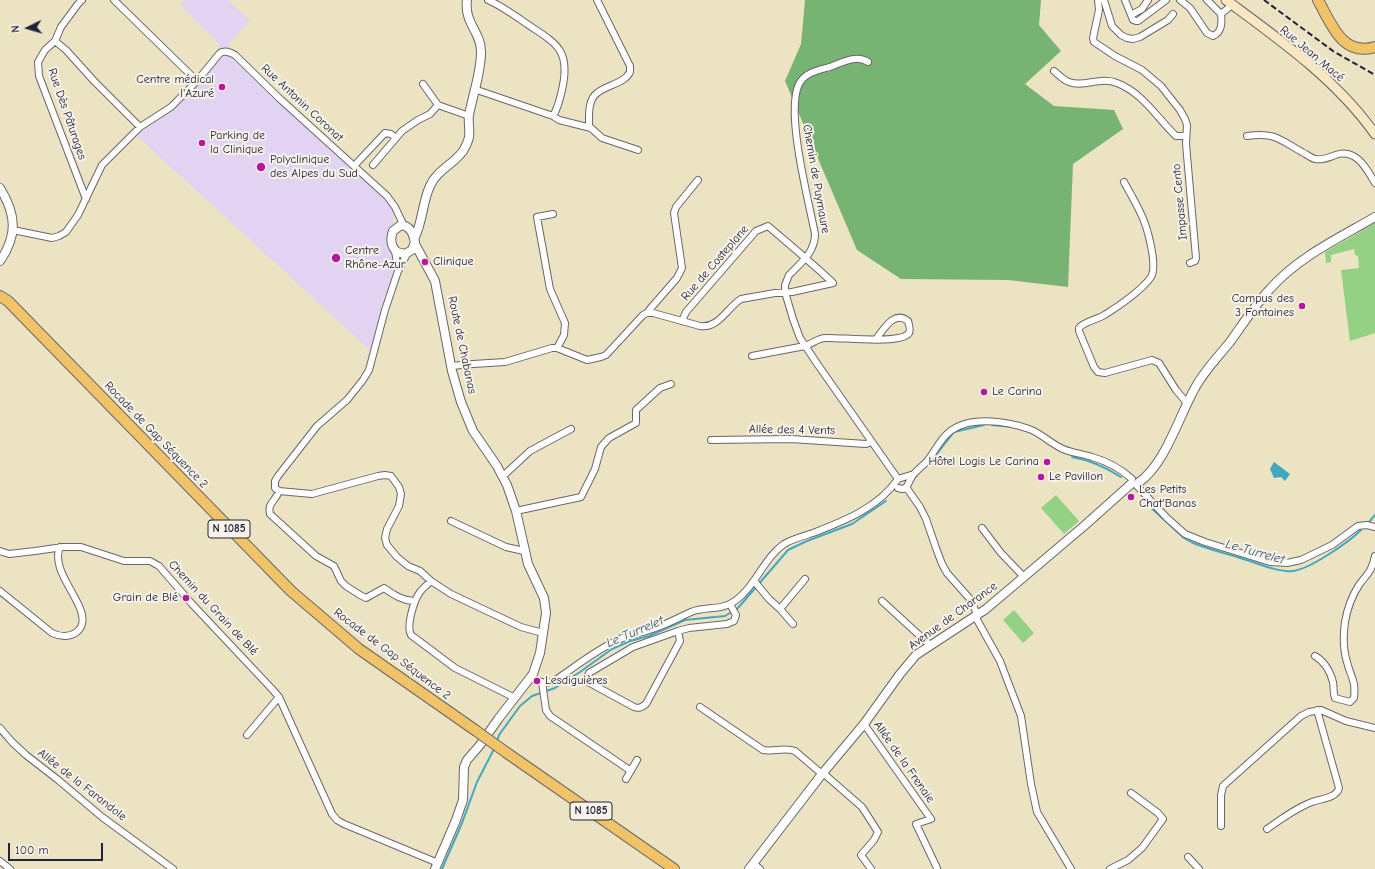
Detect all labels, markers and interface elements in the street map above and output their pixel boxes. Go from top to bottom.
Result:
north arrow [8,8,48,48]
street label: Rue Jean Macé [1277,23,1347,85]
text: N [9,25,22,33]
street label: Rue Antonin Coronat [258,61,346,145]
street label: Rue Dès Pâturages [45,66,89,162]
place label: Centre médical l'Azuré [136,73,214,101]
marker: Centre médical l'Azuré [217,82,227,92]
street label: Chemin de Puymaure [799,123,833,235]
place label: Parking de la Clinique [210,129,265,157]
marker: Parking de la Clinique [197,138,207,148]
place label: Polyclinique des Alpes du Sud [270,153,358,181]
marker: Polyclinique des Alpes du Sud [255,161,267,173]
street label: Impasse Cento [1169,163,1191,241]
street label: Rue de Costeplane [678,222,752,304]
place label: Centre Rhône-Azur [345,244,406,272]
marker: Centre Rhône-Azur [330,252,342,264]
place label: Clinique [433,255,473,269]
marker: Clinique [420,257,430,267]
place label: Campus des 3 Fontaines [1232,292,1294,320]
street label: Route de Chabanas [445,295,479,395]
marker: Campus des 3 Fontaines [1297,301,1307,311]
street label: Rocade de Gap Séquence 2 [101,379,211,491]
place label: Le Carina [992,385,1042,399]
marker: Le Carina [979,387,989,397]
street label: Allée des 4 Vents [749,422,835,438]
place label: Hôtel Logis Le Carina [928,455,1039,469]
marker: Hôtel Logis Le Carina [1042,457,1052,467]
place label: Le Pavillon [1049,470,1103,484]
marker: Le Pavillon [1036,472,1046,482]
place label: Les Petits Chat'Banas [1139,483,1196,511]
marker: Les Petits Chat'Banas [1126,492,1136,502]
road number: N 1085 [208,520,250,538]
water label: Le Turrelet [1224,536,1286,568]
street label: Chemin du Grain de Blé [165,557,261,659]
street label: Avenue de Charance [906,579,1000,653]
place label: Grain de Blé [113,591,178,605]
marker: Grain de Blé [181,593,191,603]
street label: Rocade de Gap Séquence 2 [331,605,453,703]
water label: Le Turrelet [604,613,666,651]
place label: Lesdiguières [545,674,608,688]
marker: Lesdiguières [532,676,542,686]
street label: Allée de la Frenaie [870,718,938,806]
street label: Allée de la Farandole [35,746,129,824]
road number: N 1085 [570,802,612,820]
scale bar [10,835,105,861]
text: 100 m [15,843,48,857]

